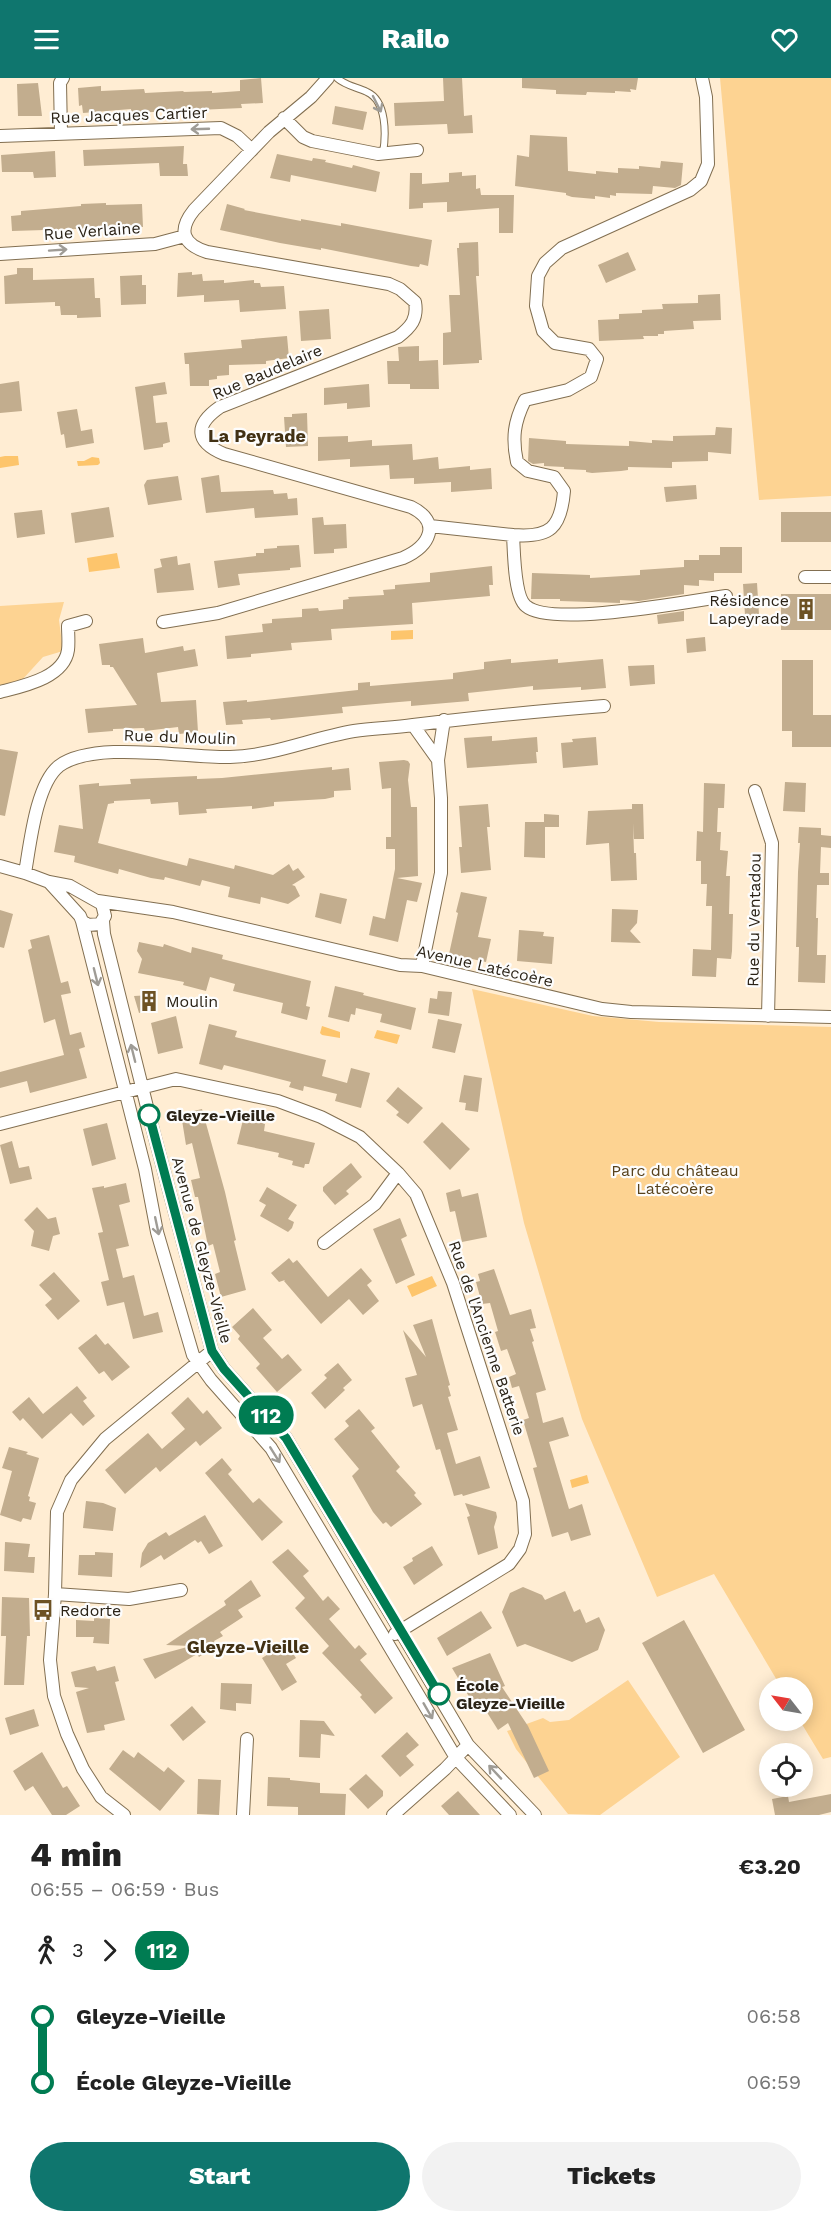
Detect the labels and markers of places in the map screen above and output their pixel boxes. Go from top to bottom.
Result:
place label: Résidence Lapeyrade [709,591,789,628]
building icon: Résidence Lapeyrade [794,597,818,621]
building icon: Moulin [137,989,161,1013]
place label: Moulin [166,992,218,1011]
marker: Gleyze-Vieille [138,1104,160,1126]
place label: Gleyze-Vieille [166,1106,275,1125]
bus stop icon: Redorte [31,1598,55,1622]
place label: Redorte [60,1601,121,1620]
place label: École Gleyze-Vieille [456,1676,565,1713]
marker: École Gleyze-Vieille [428,1683,450,1705]

